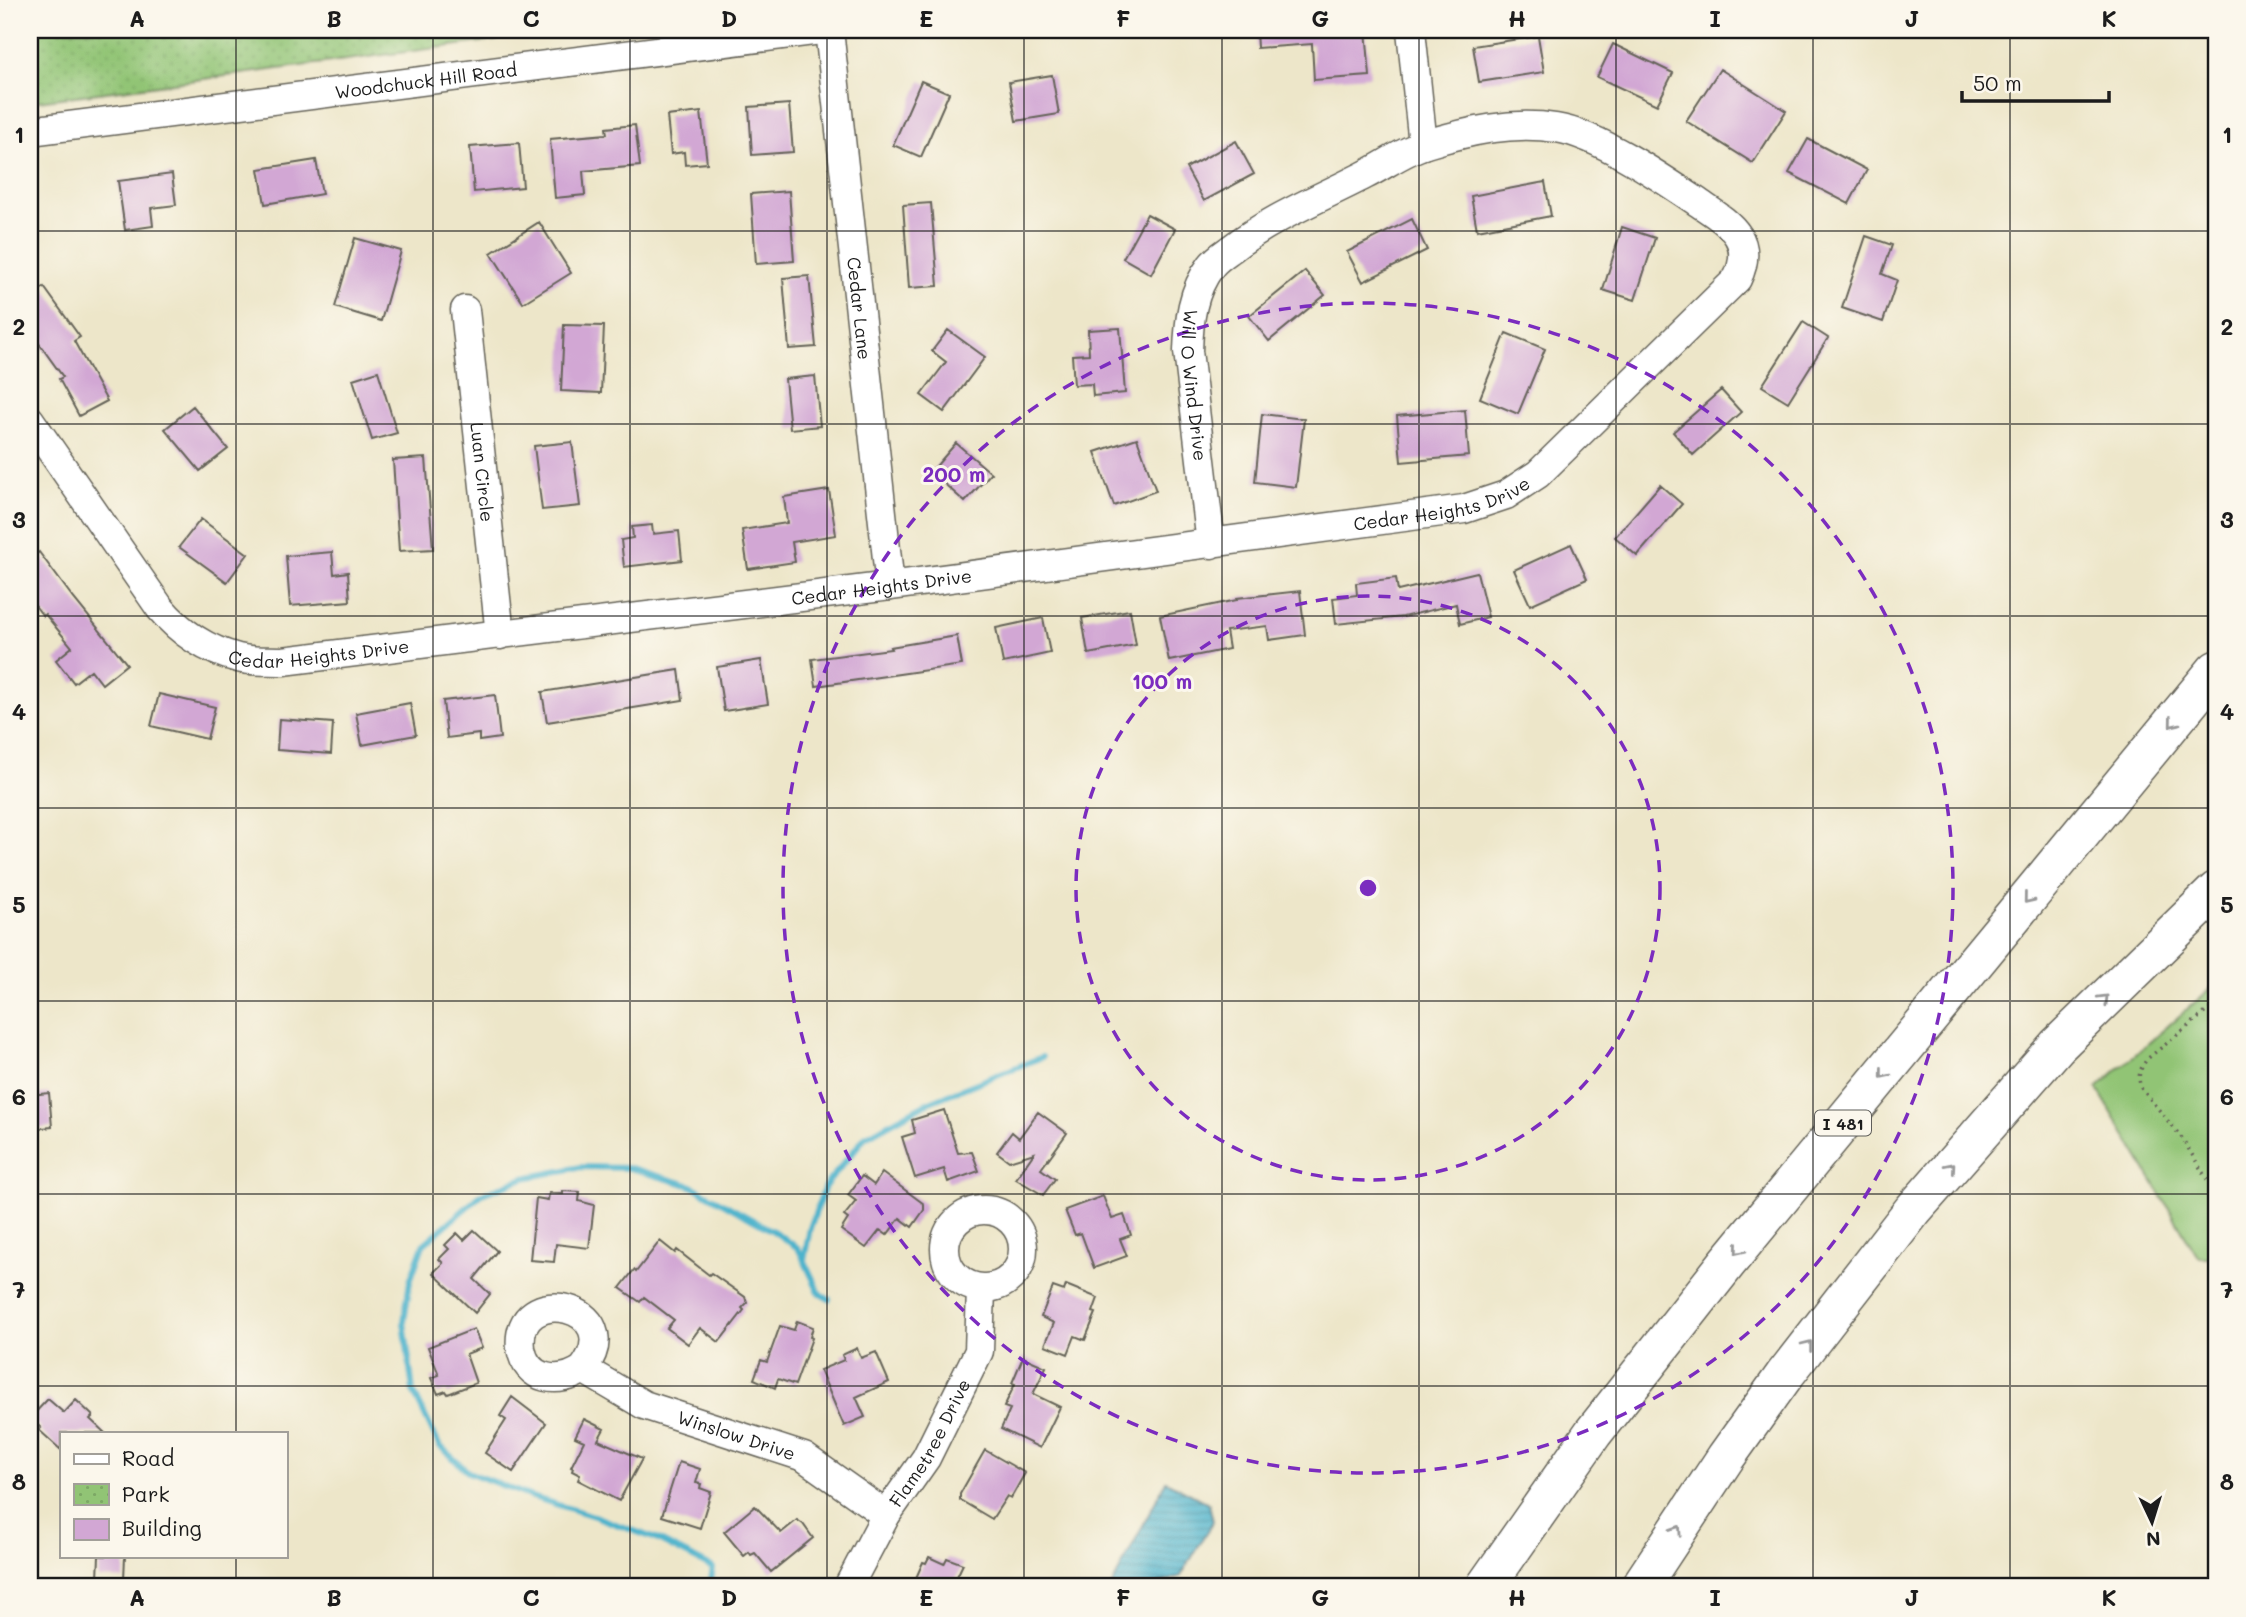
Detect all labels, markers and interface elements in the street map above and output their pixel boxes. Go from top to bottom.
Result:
text: A [129,3,145,33]
text: B [326,3,342,33]
text: C [522,3,540,33]
text: D [721,3,737,33]
text: E [919,3,933,33]
text: F [1116,3,1130,33]
text: G [1311,3,1329,33]
text: H [1508,3,1526,33]
text: I [1709,3,1721,33]
text: J [1904,3,1920,33]
text: K [2101,3,2117,33]
street label: Woodchuck Hill Road [333,57,518,104]
scale bar [1962,60,2110,104]
text: 50 m [1973,69,2022,96]
text: 1 [14,119,24,149]
text: 1 [2222,119,2232,149]
street label: Cedar Lane [842,256,877,361]
street label: Will O Wind Drive [1175,308,1213,462]
text: 2 [13,311,25,341]
text: 2 [2221,311,2233,341]
street label: Luan Circle [465,421,500,523]
text: 200 m [923,460,985,487]
street label: Cedar Heights Drive [1352,471,1534,536]
text: 3 [12,504,26,534]
text: 3 [2220,504,2234,534]
street label: Cedar Heights Drive [790,563,973,610]
street label: Cedar Heights Drive [226,634,410,673]
text: 100 m [1132,667,1192,694]
text: 4 [12,696,26,726]
text: 4 [2220,696,2234,726]
one-way arrow [2169,714,2181,727]
centre of rings [1356,876,1380,900]
text: 5 [12,889,26,919]
text: 5 [2220,889,2234,919]
one-way arrow [2024,890,2036,903]
one-way arrow [2095,994,2108,1007]
one-way arrow [1879,1067,1892,1079]
text: 6 [12,1081,26,1111]
text: 6 [2220,1081,2234,1111]
road number: I 481 [1815,1110,1871,1135]
one-way arrow [1943,1162,1955,1175]
one-way arrow [1735,1241,1747,1254]
text: 7 [13,1274,26,1304]
text: 7 [2221,1274,2234,1304]
one-way arrow [1800,1340,1813,1352]
street label: Flametree Drive [883,1375,975,1512]
street label: Winslow Drive [674,1405,799,1465]
legend [60,1432,287,1558]
text: Road [122,1444,174,1471]
text: 8 [12,1466,26,1496]
text: 8 [2220,1466,2234,1496]
text: Park [122,1480,170,1507]
north arrow [2116,1488,2186,1558]
text: Building [122,1514,202,1541]
one-way arrow [1669,1525,1682,1538]
text: N [2145,1526,2161,1552]
text: A [129,1582,145,1612]
text: B [326,1582,342,1612]
text: C [522,1582,540,1612]
text: D [721,1582,737,1612]
text: E [919,1582,933,1612]
text: F [1116,1582,1130,1612]
text: G [1311,1582,1329,1612]
text: H [1508,1582,1526,1612]
text: I [1709,1582,1721,1612]
text: J [1904,1582,1920,1612]
text: K [2101,1582,2117,1612]

